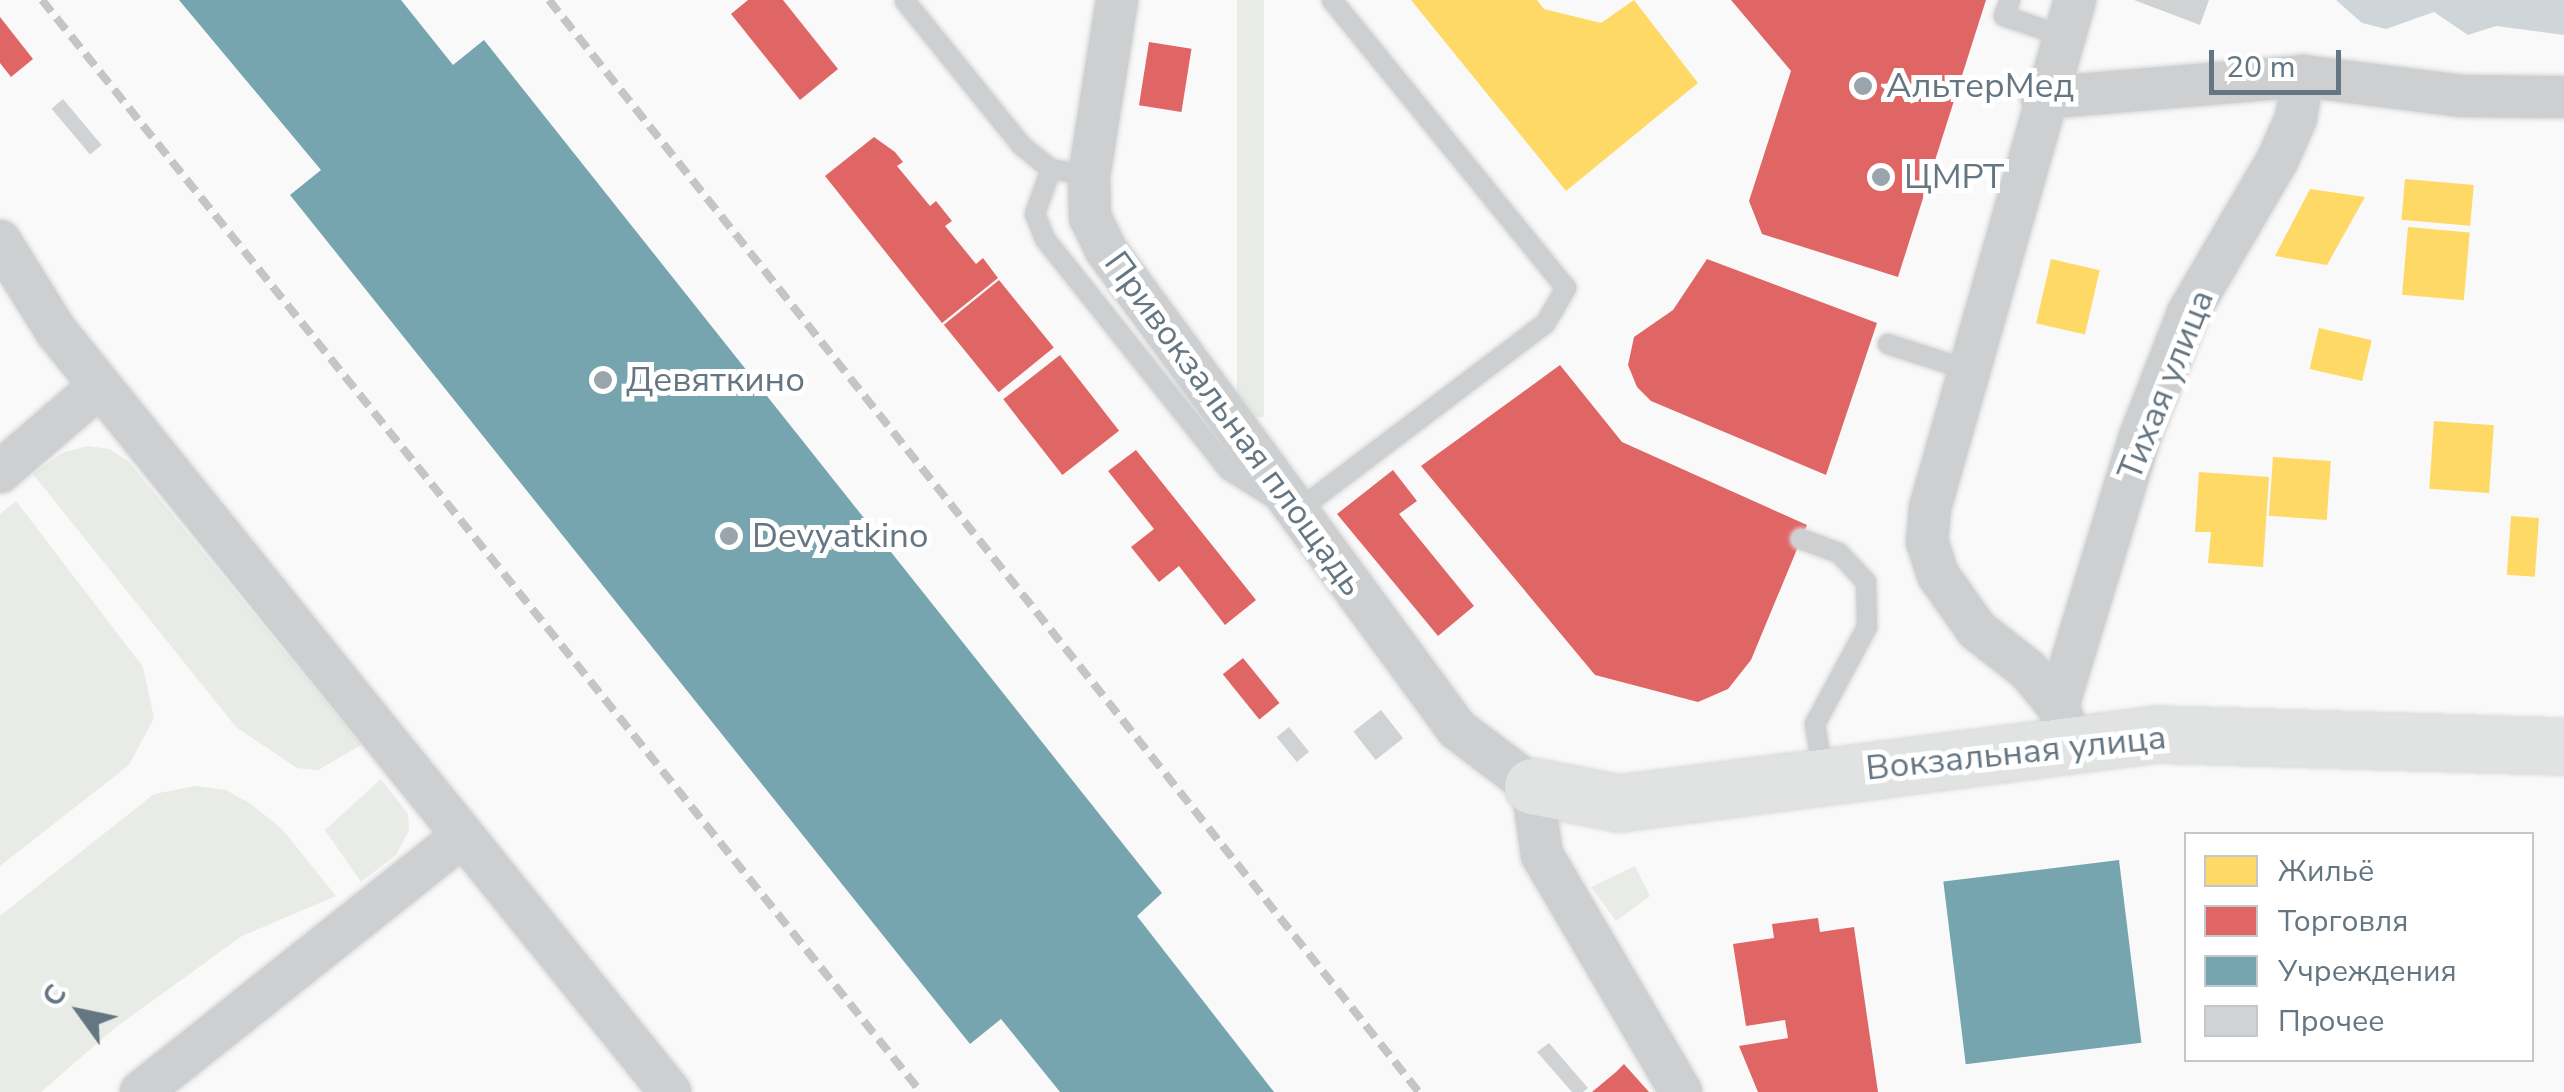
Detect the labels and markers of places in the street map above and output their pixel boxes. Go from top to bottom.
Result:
place label: АльтерМед [1886,65,2074,107]
marker: АльтерМед [1850,73,1876,99]
place label: ЦМРТ [1904,156,2004,198]
marker: ЦМРТ [1868,164,1894,190]
place label: Девяткино [626,359,805,401]
marker: Девяткино [590,367,616,393]
place label: Devyatkino [752,515,928,557]
marker: Devyatkino [716,523,742,549]

